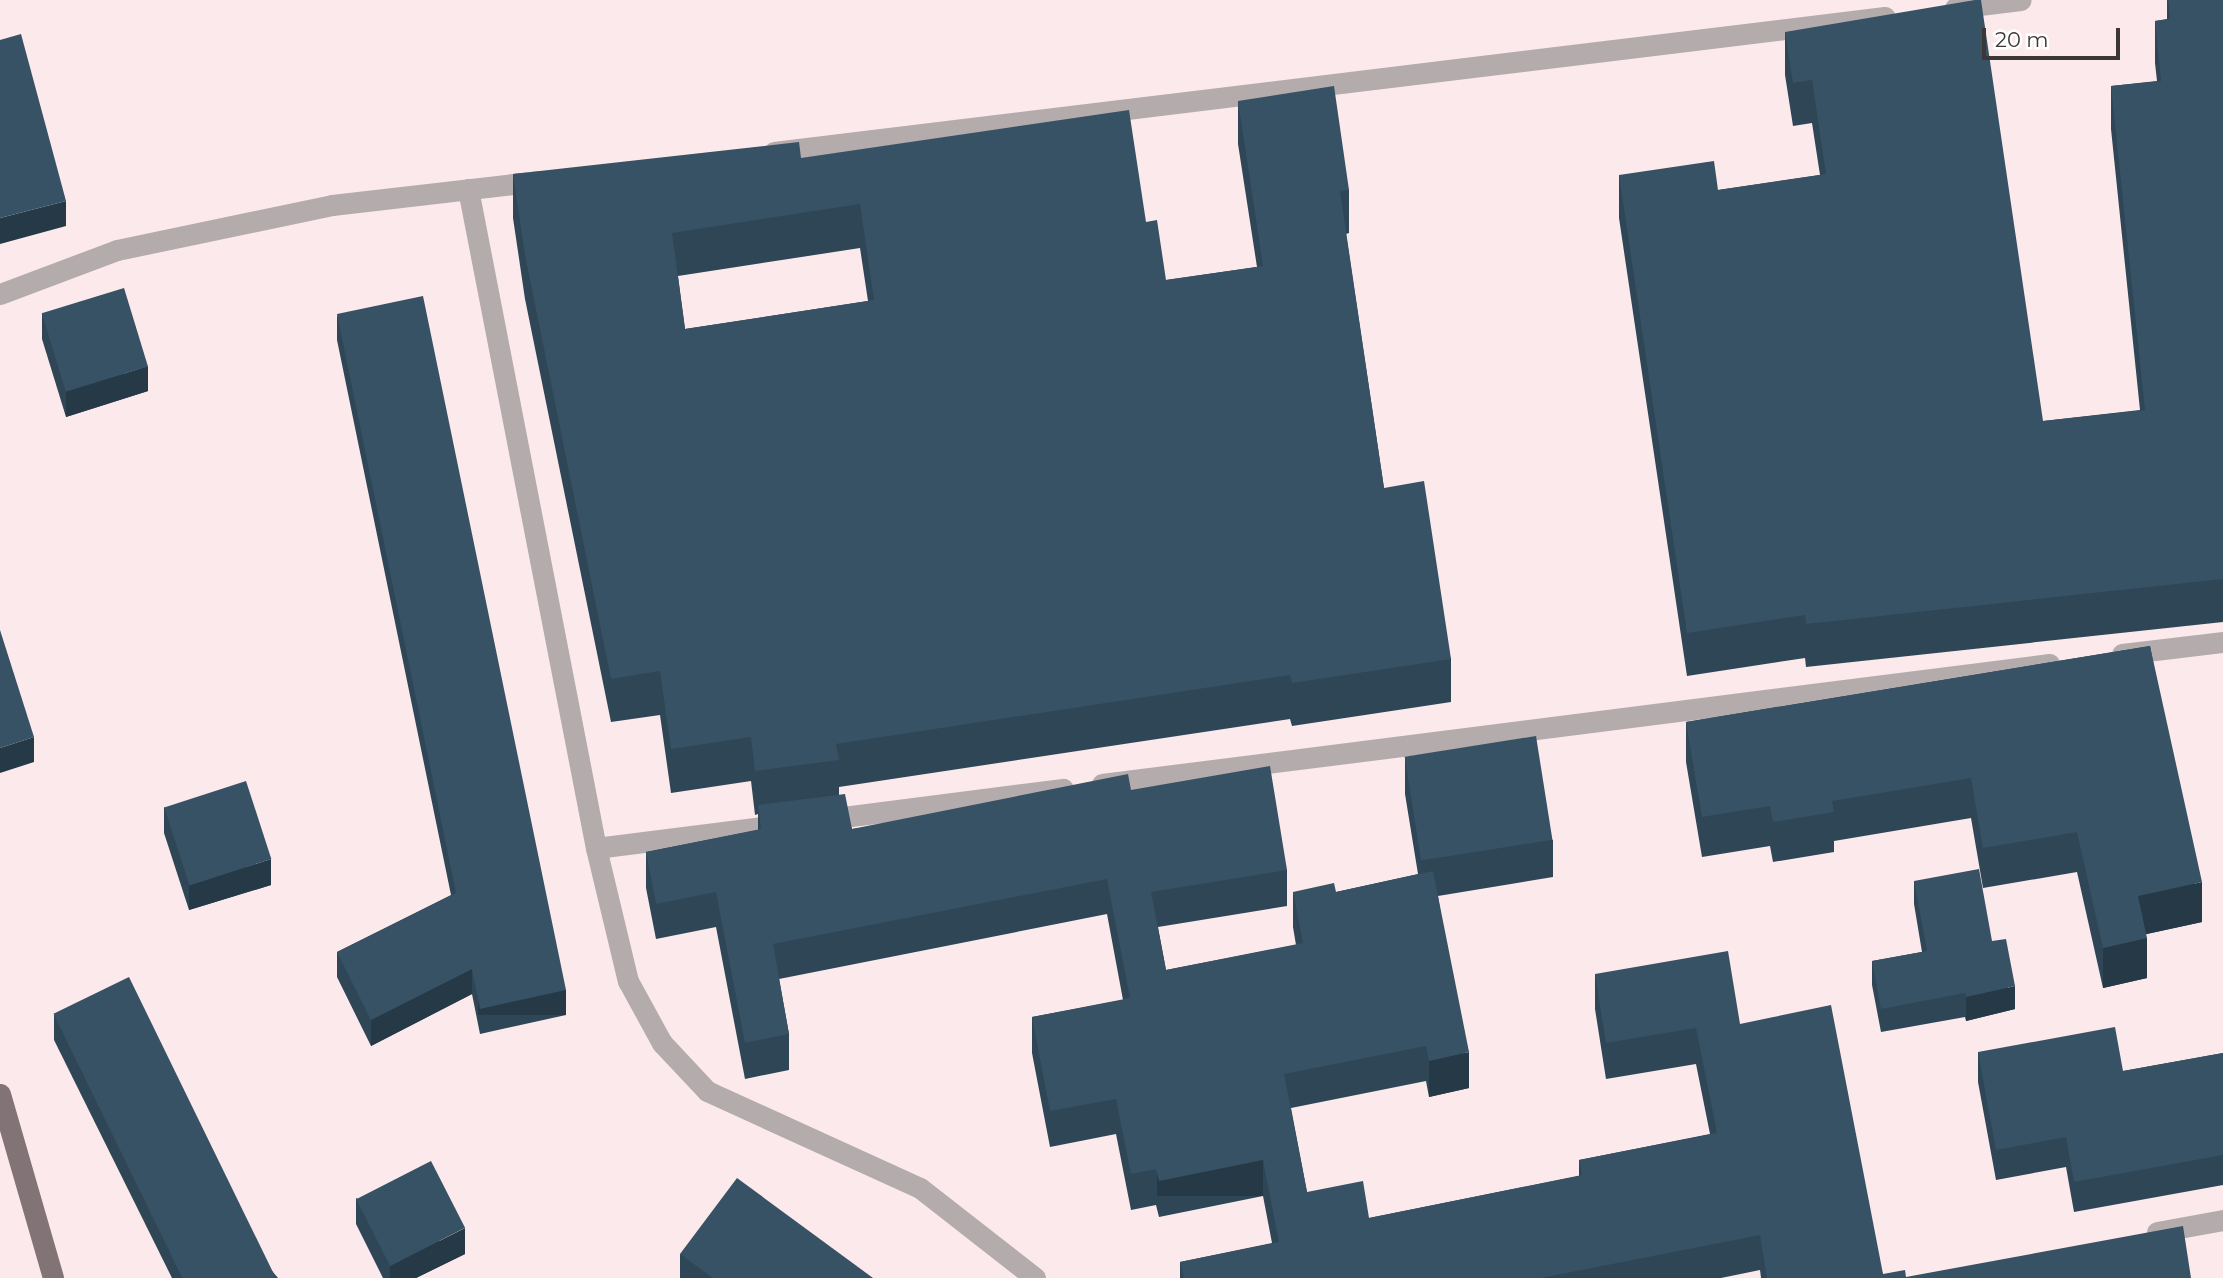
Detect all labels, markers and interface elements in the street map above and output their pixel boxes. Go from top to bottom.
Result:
scale bar [1985,14,2123,58]
text: 20 m [1995,27,2049,52]

